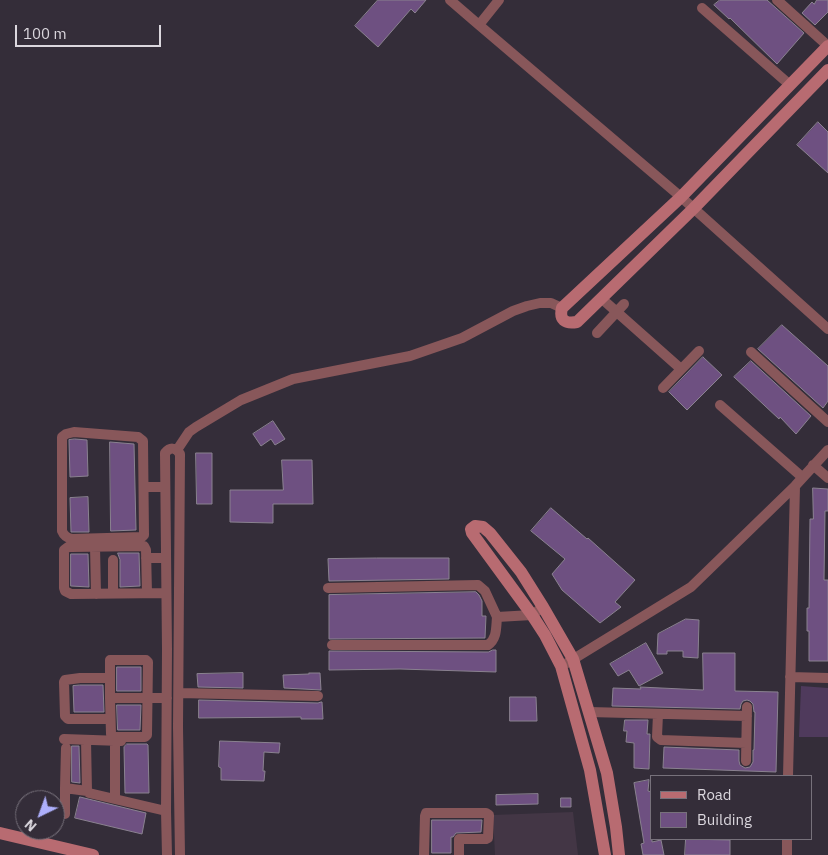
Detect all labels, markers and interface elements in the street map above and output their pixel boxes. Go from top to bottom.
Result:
scale bar [18,15,164,47]
text: 100 m [23,24,67,43]
legend [650,775,813,840]
text: Road [697,785,732,804]
north arrow [15,790,65,840]
text: Building [697,810,752,829]
text: N [21,815,40,835]

